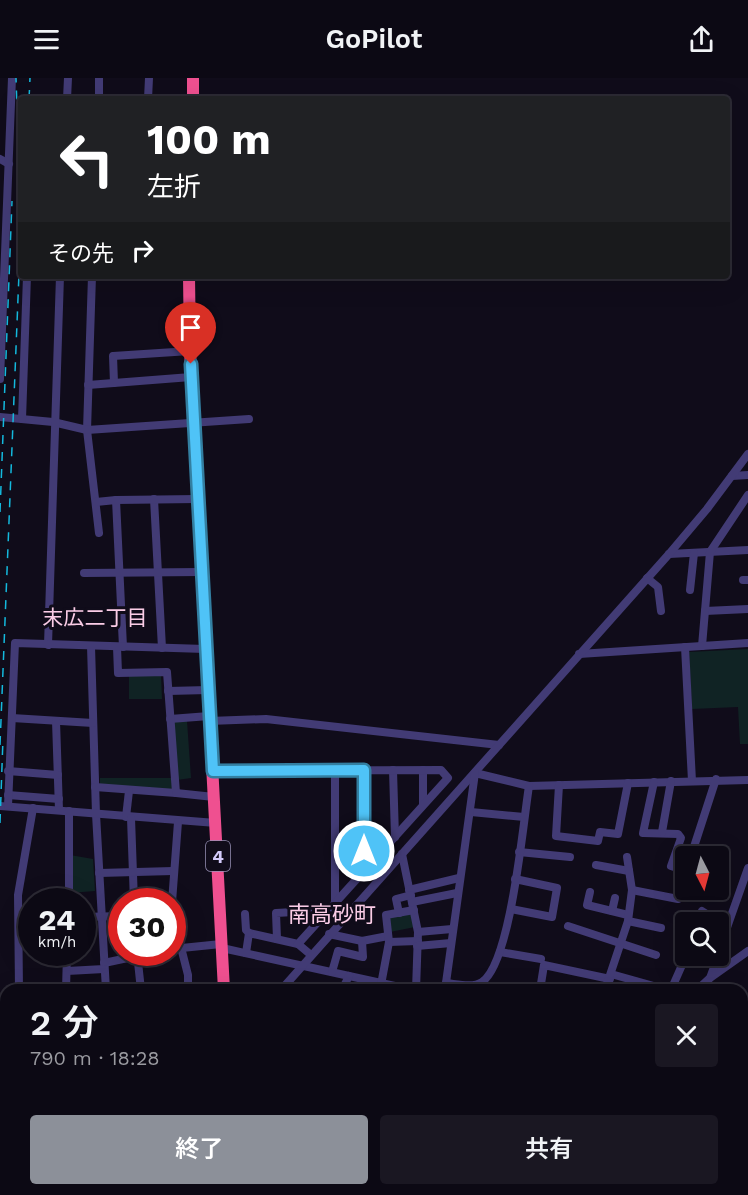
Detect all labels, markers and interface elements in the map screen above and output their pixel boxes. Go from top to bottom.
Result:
icon: menu [30,23,63,56]
text: GoPilot [326,23,422,55]
icon: share [685,23,718,56]
text: 100 m [147,115,271,164]
icon: left [48,120,126,198]
text: 左折 [147,171,201,203]
icon: right [126,234,159,267]
text: その先 [48,241,114,266]
pin [165,302,216,364]
icon: arrive [174,311,207,344]
district label: 末広二丁目 [43,605,148,630]
position arrow [332,819,396,883]
road number: 4 [206,841,230,871]
north arrow [675,846,729,900]
map controls [675,846,729,966]
speed limit sign: 30 [108,888,186,966]
text: 24 [39,902,75,937]
district label: 南高砂町 [288,902,376,927]
button: search [675,912,729,966]
text: km/h [38,933,76,951]
text: 2 分 [30,1002,98,1044]
button: close [655,1004,718,1067]
text: 790 m · 18:28 [30,1046,160,1070]
button: 終了 [30,1115,368,1184]
button: 共有 [380,1115,718,1184]

